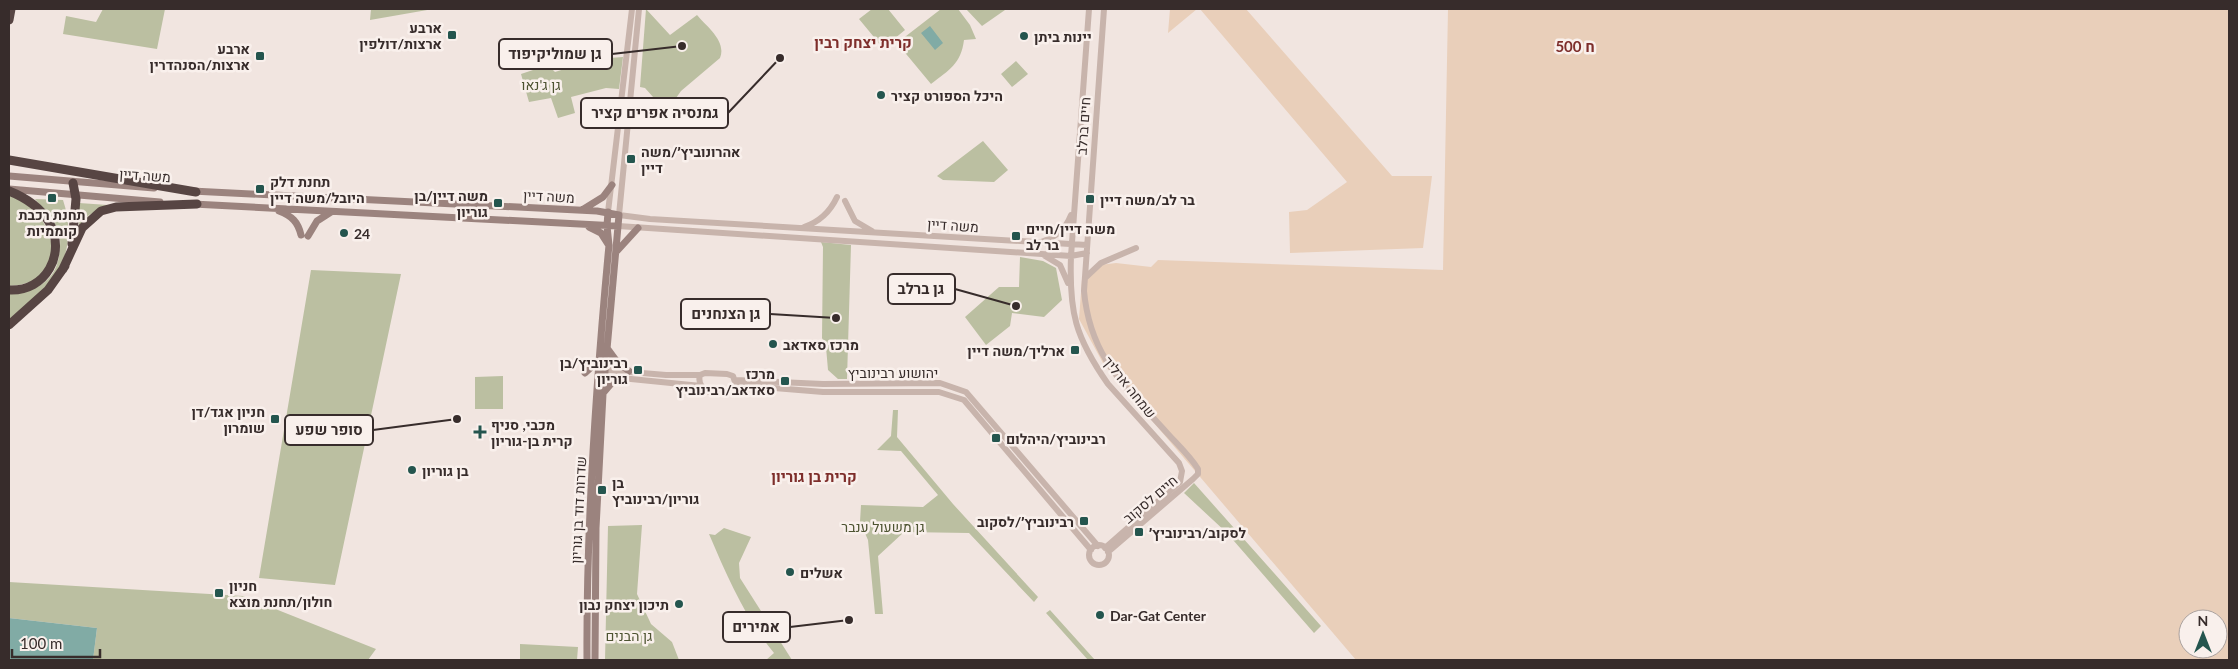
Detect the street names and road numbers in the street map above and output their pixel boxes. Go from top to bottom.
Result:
street label: חיים ברלב [1072,96,1094,156]
street label: משה דיין [119,165,171,185]
street label: משה דיין [523,186,575,206]
street label: משה דיין [927,215,979,235]
street label: שמחה ארליך [1100,353,1160,421]
street label: יהושוע רבינוביץ [848,364,938,381]
street label: שדרות דוד בן גוריון [567,456,589,564]
street label: חיים לסקוב [1119,471,1181,527]

